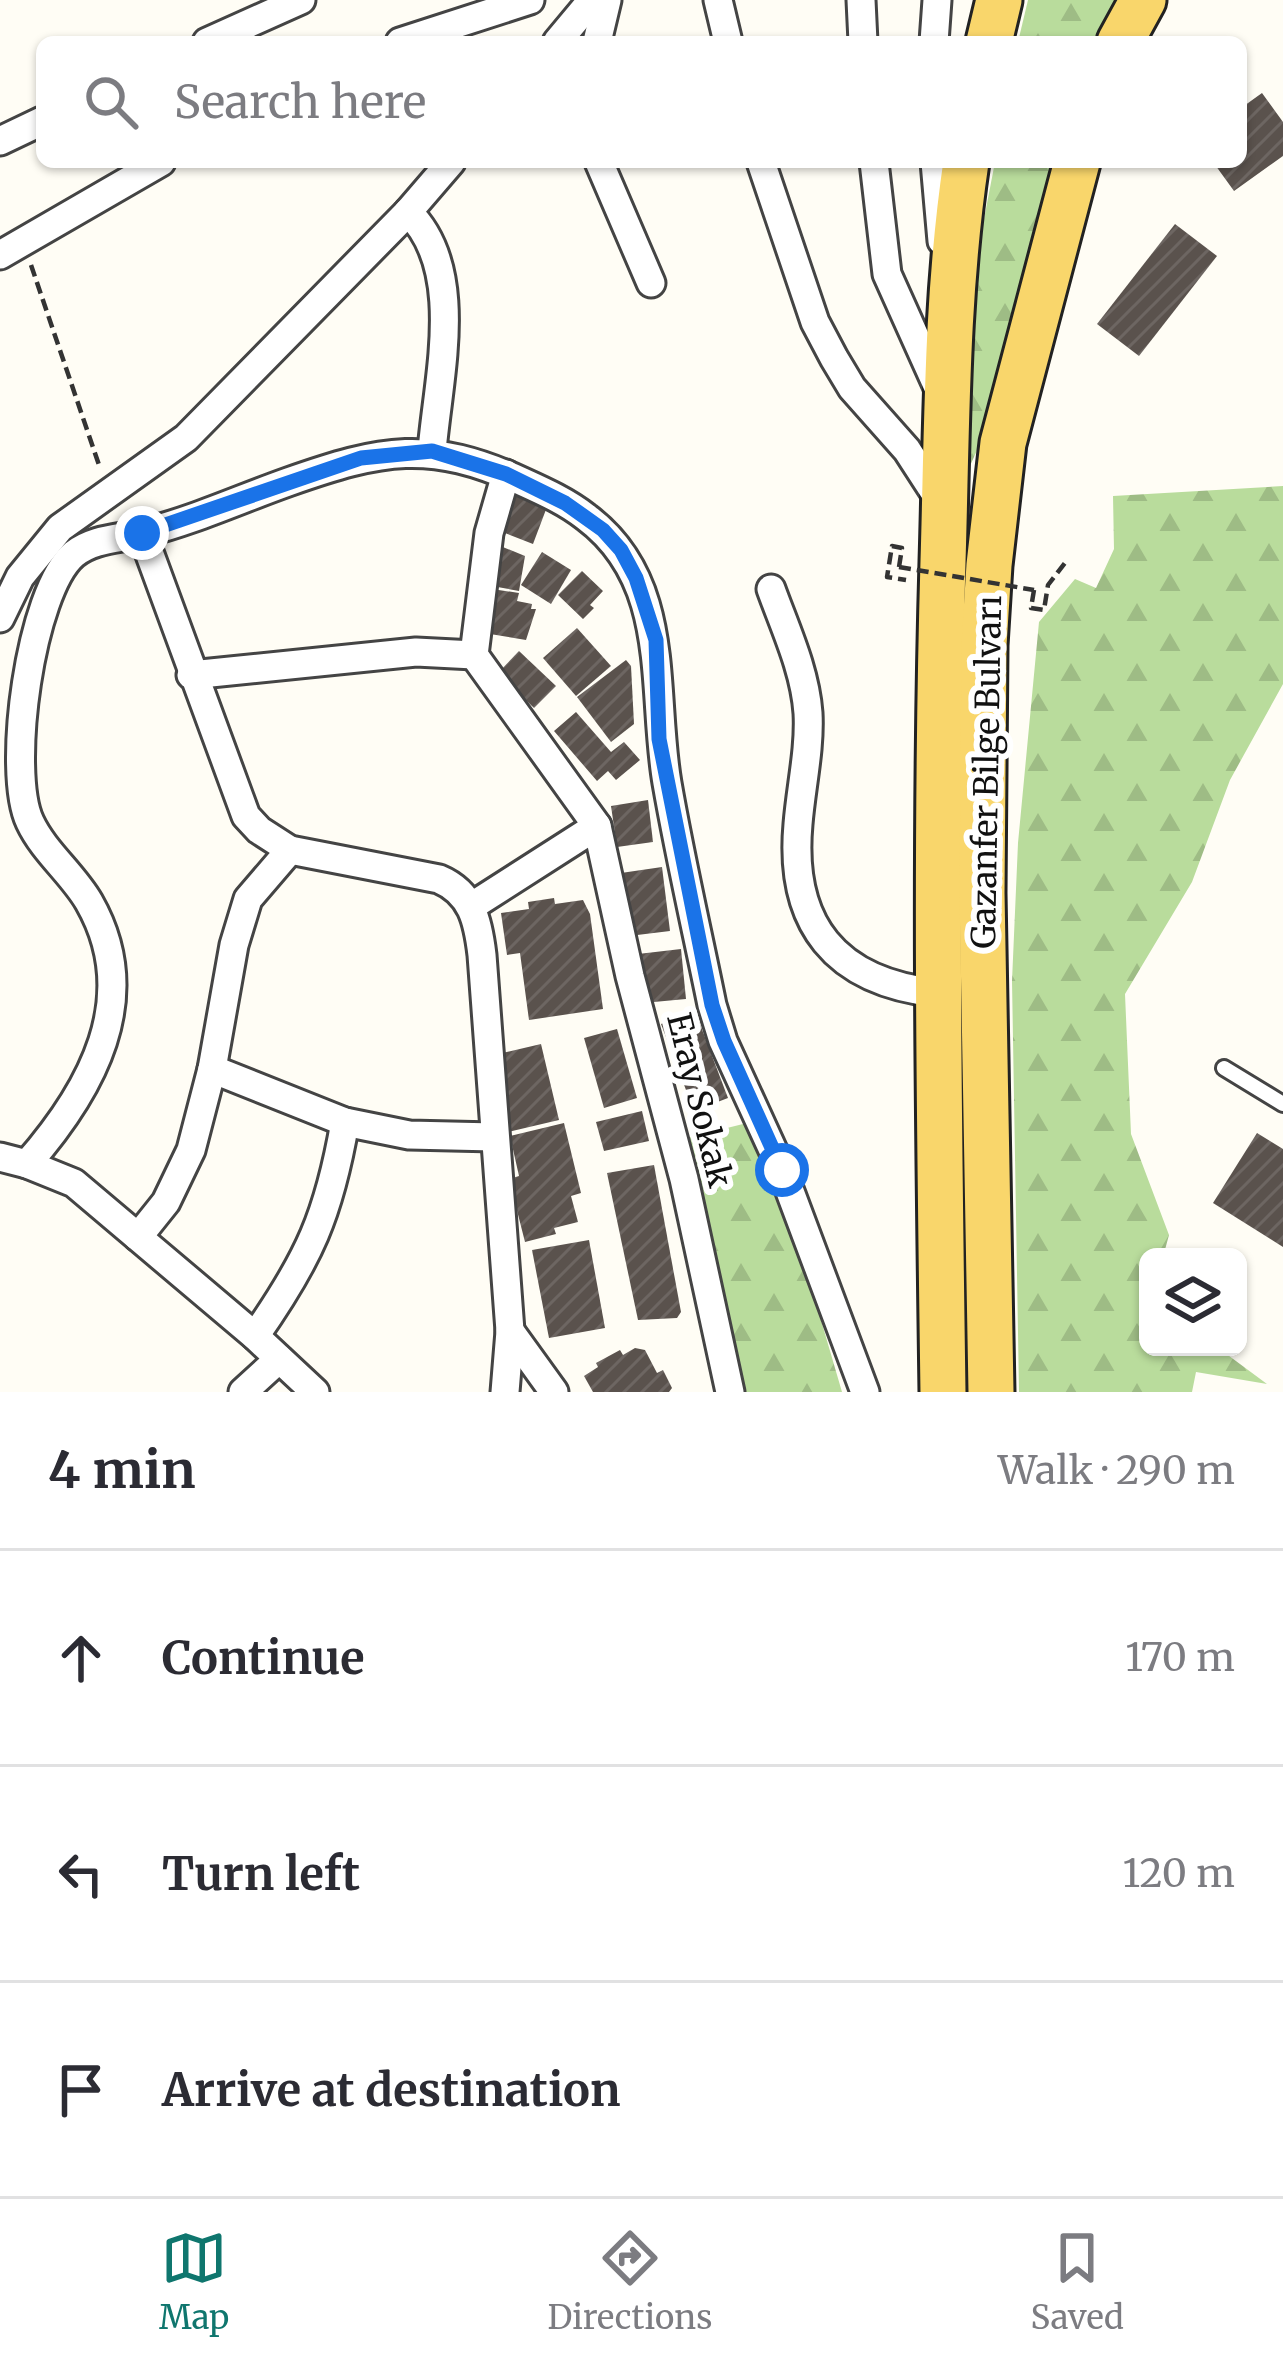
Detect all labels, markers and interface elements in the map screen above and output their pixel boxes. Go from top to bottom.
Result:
search box [36,36,1247,168]
icon: search [78,69,144,135]
text: Search here [174,74,426,130]
route end [115,506,169,560]
street label: Gazanfer Bilge Bulvarı [963,595,1010,949]
street label: Eray Sokak [658,1009,741,1191]
route start [755,1143,809,1197]
map controls [1139,1248,1247,1356]
button: layers [1139,1248,1247,1356]
text: 4 min [48,1438,196,1502]
text: Walk · 290 m [998,1446,1235,1495]
icon: ahead [48,1625,114,1691]
text: Continue [162,1630,364,1686]
text: 170 m [1125,1633,1235,1682]
icon: left [48,1841,114,1907]
text: Turn left [162,1846,360,1902]
text: 120 m [1122,1849,1235,1898]
icon: arrive [48,2057,114,2123]
text: Arrive at destination [162,2062,620,2118]
tab: Map [159,2225,229,2338]
tab: Directions [547,2225,712,2338]
tab: Saved [1030,2225,1124,2338]

